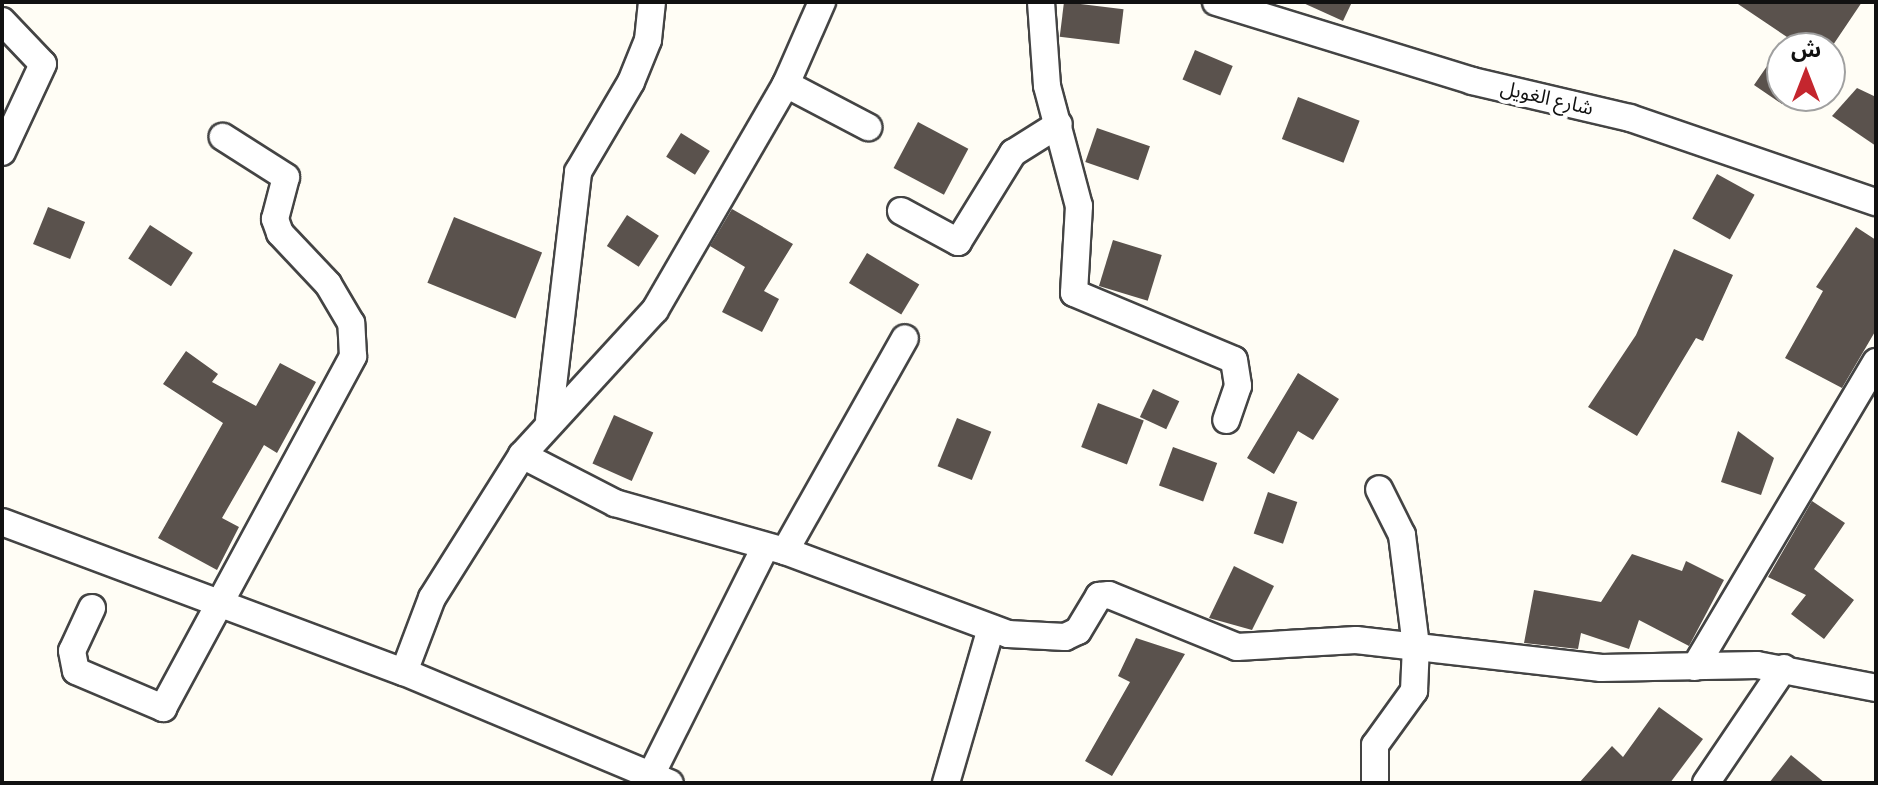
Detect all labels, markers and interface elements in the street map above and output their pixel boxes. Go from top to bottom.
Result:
north arrow [1766,32,1846,112]
text: ش [1791,37,1821,62]
street label: شارع الغويل [1498,76,1596,120]

